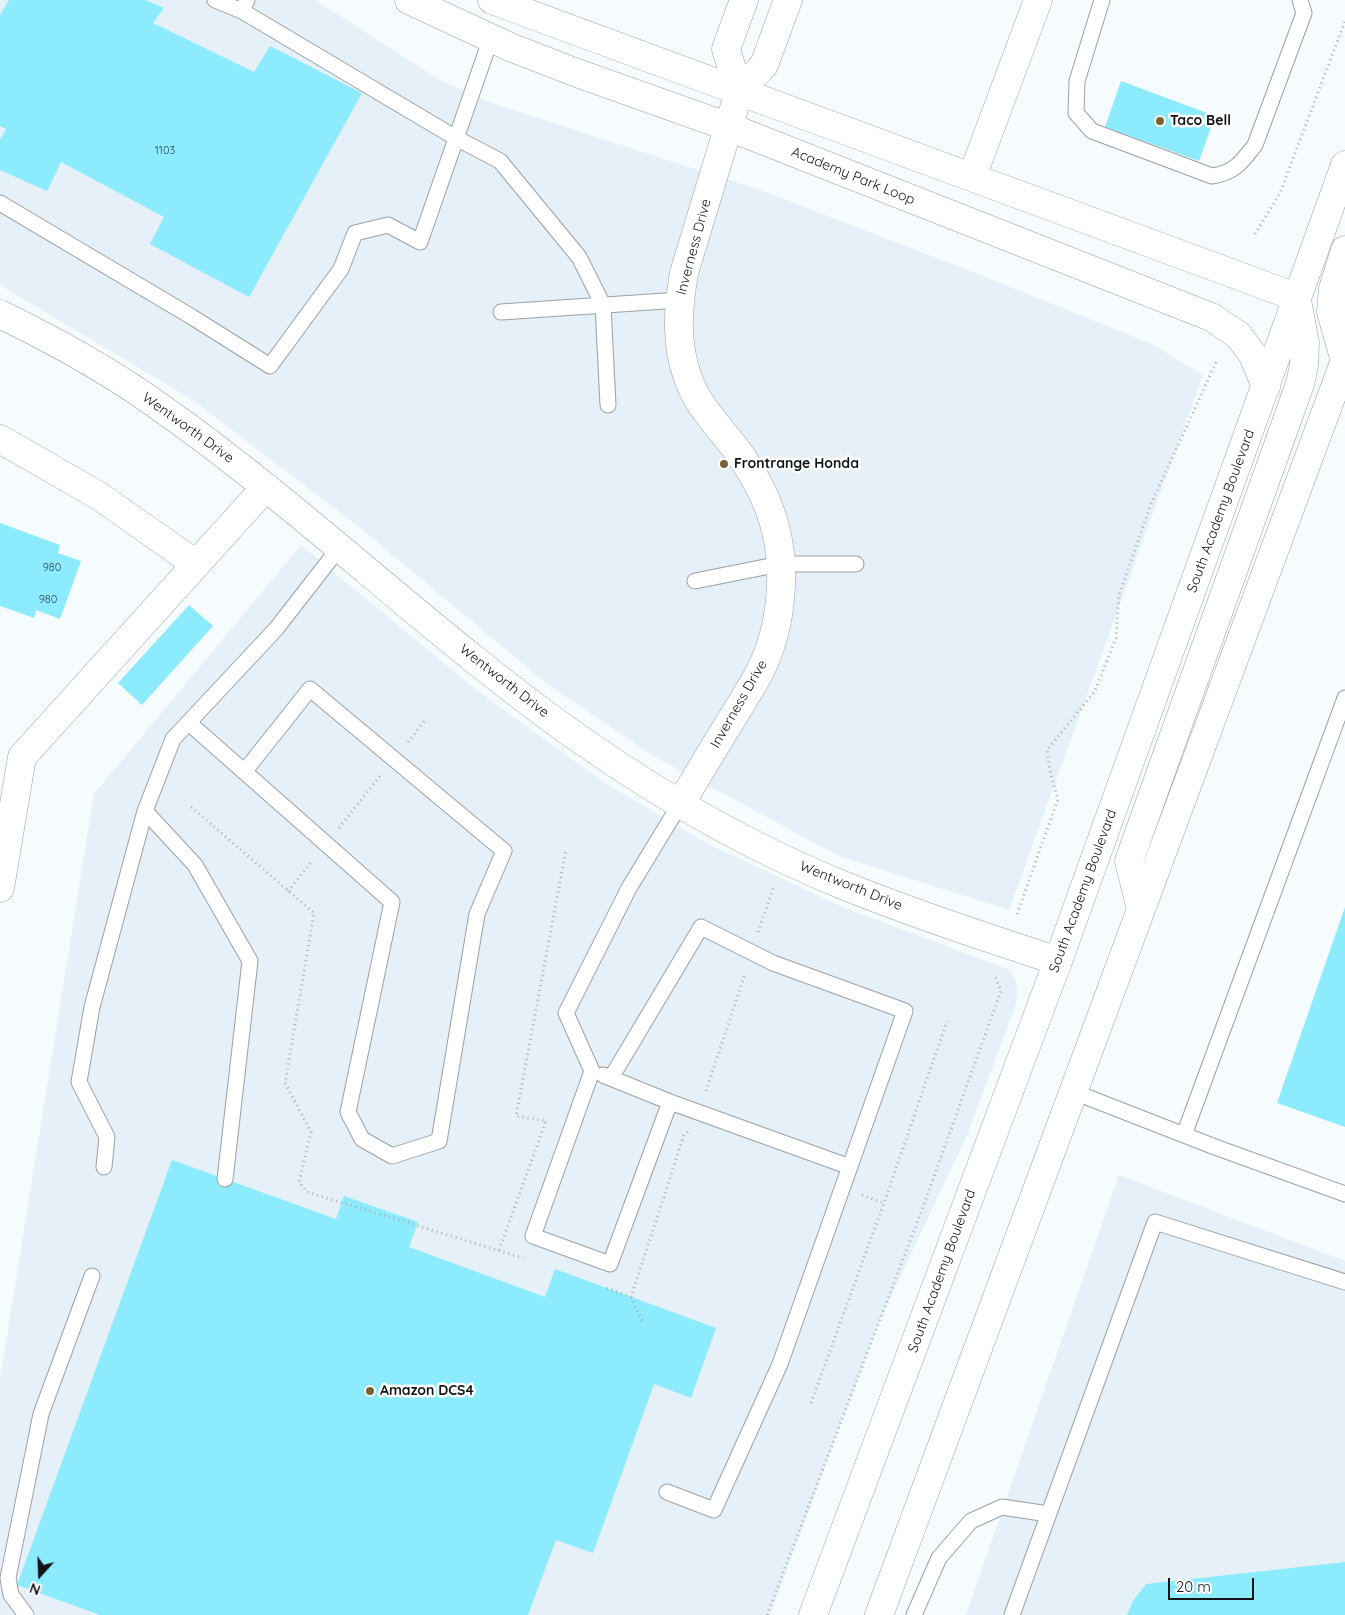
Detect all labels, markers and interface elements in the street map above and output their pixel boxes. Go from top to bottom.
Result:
place label: Taco Bell [1170,113,1231,129]
marker: Taco Bell [1154,115,1166,127]
street label: Academy Park Loop [789,143,917,209]
house number: 1103 [155,144,175,158]
street label: Inverness Drive [673,197,715,297]
street label: Wentworth Drive [139,389,237,467]
street label: South Academy Boulevard [1184,427,1258,595]
place label: Frontrange Honda [734,456,859,472]
marker: Frontrange Honda [718,458,730,470]
house number: 980 [43,561,61,575]
house number: 980 [39,593,57,607]
street label: Wentworth Drive [456,641,552,721]
street label: Inverness Drive [707,657,771,751]
street label: South Academy Boulevard [1046,807,1120,975]
street label: Wentworth Drive [797,858,905,914]
street label: South Academy Boulevard [905,1187,979,1355]
place label: Amazon DCS4 [380,1383,474,1399]
marker: Amazon DCS4 [364,1385,376,1397]
north arrow [15,1550,65,1600]
scale bar [1170,1568,1256,1600]
text: 20 m [1176,1577,1211,1596]
text: N [27,1579,43,1599]

